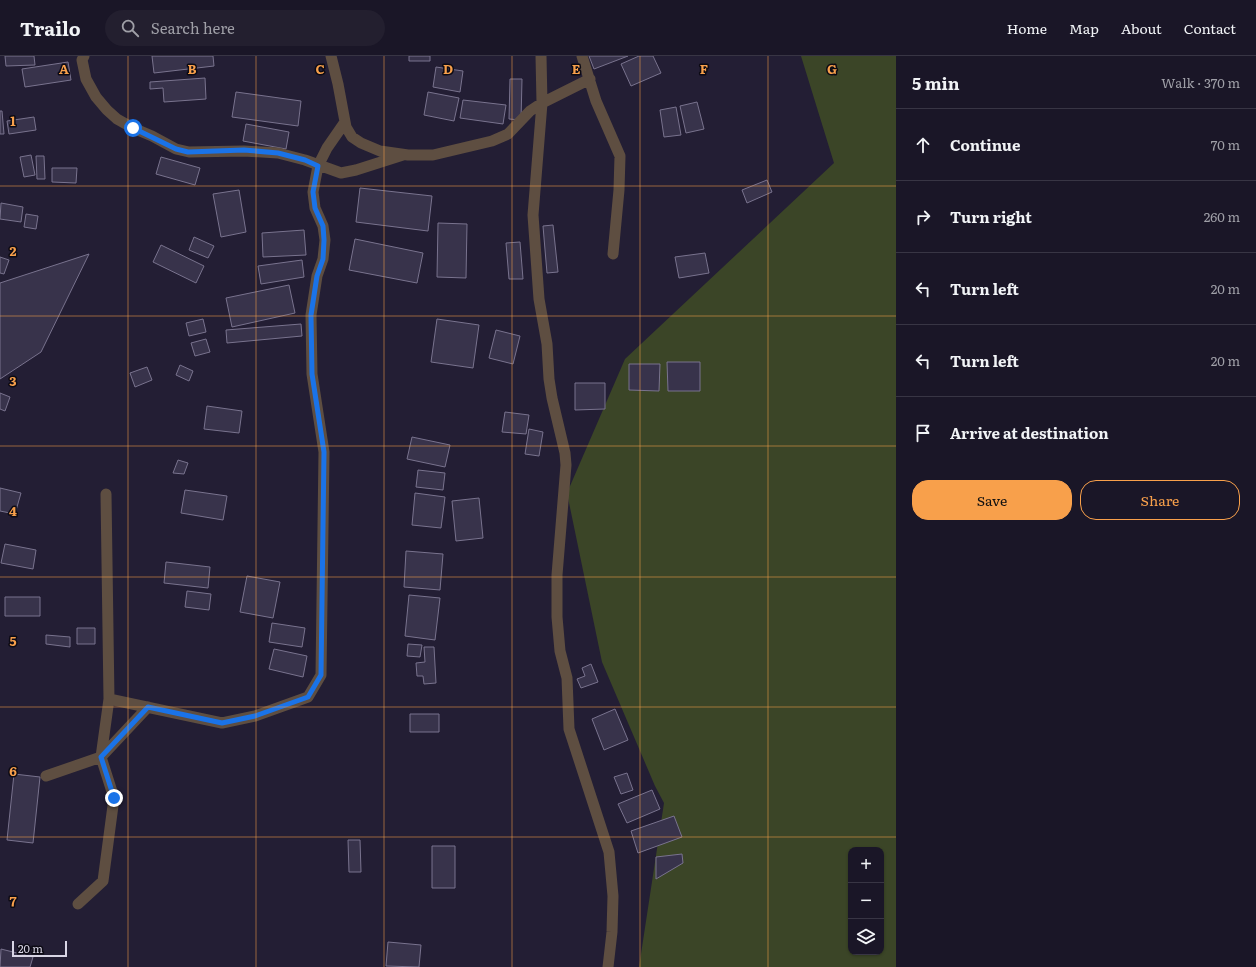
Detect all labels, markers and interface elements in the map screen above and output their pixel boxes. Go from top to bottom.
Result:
search box [105,10,385,46]
text: Trailo [20,14,81,42]
text: Search here [151,16,235,39]
icon: search [119,17,141,39]
text: Home [1007,18,1047,38]
text: Map [1069,18,1099,38]
text: About [1121,18,1162,38]
text: Contact [1184,18,1236,38]
text: A [59,59,69,78]
text: B [188,59,197,78]
text: C [315,59,325,78]
text: D [443,59,453,78]
text: E [572,59,581,78]
text: F [700,59,708,78]
text: G [827,59,837,78]
text: 5 min [912,70,960,95]
text: Walk · 370 m [1161,73,1240,92]
text: 1 [10,111,16,130]
route start [124,119,142,137]
text: Continue [950,133,1020,156]
icon: ahead [912,134,934,156]
text: 70 m [1211,135,1240,154]
text: Turn right [950,205,1032,228]
icon: right [912,206,934,228]
text: 260 m [1204,207,1240,226]
text: 2 [10,241,17,260]
text: Turn left [950,277,1019,300]
icon: left [912,278,934,300]
text: 20 m [1211,279,1240,298]
text: Turn left [950,349,1019,372]
icon: left [912,350,934,372]
text: 20 m [1211,351,1240,370]
text: 3 [9,371,17,390]
text: Arrive at destination [950,421,1109,444]
icon: arrive [912,422,934,444]
button: Save [912,480,1072,520]
button: Share [1080,480,1240,520]
text: 4 [9,501,17,520]
text: 5 [9,631,17,650]
text: 6 [9,761,17,780]
route end [105,789,123,807]
map controls [848,847,884,955]
button: + [848,847,884,883]
button: − [848,883,884,919]
text: 7 [9,891,17,910]
button: layers [848,919,884,955]
scale bar [12,939,67,958]
text: 20 m [18,940,43,956]

